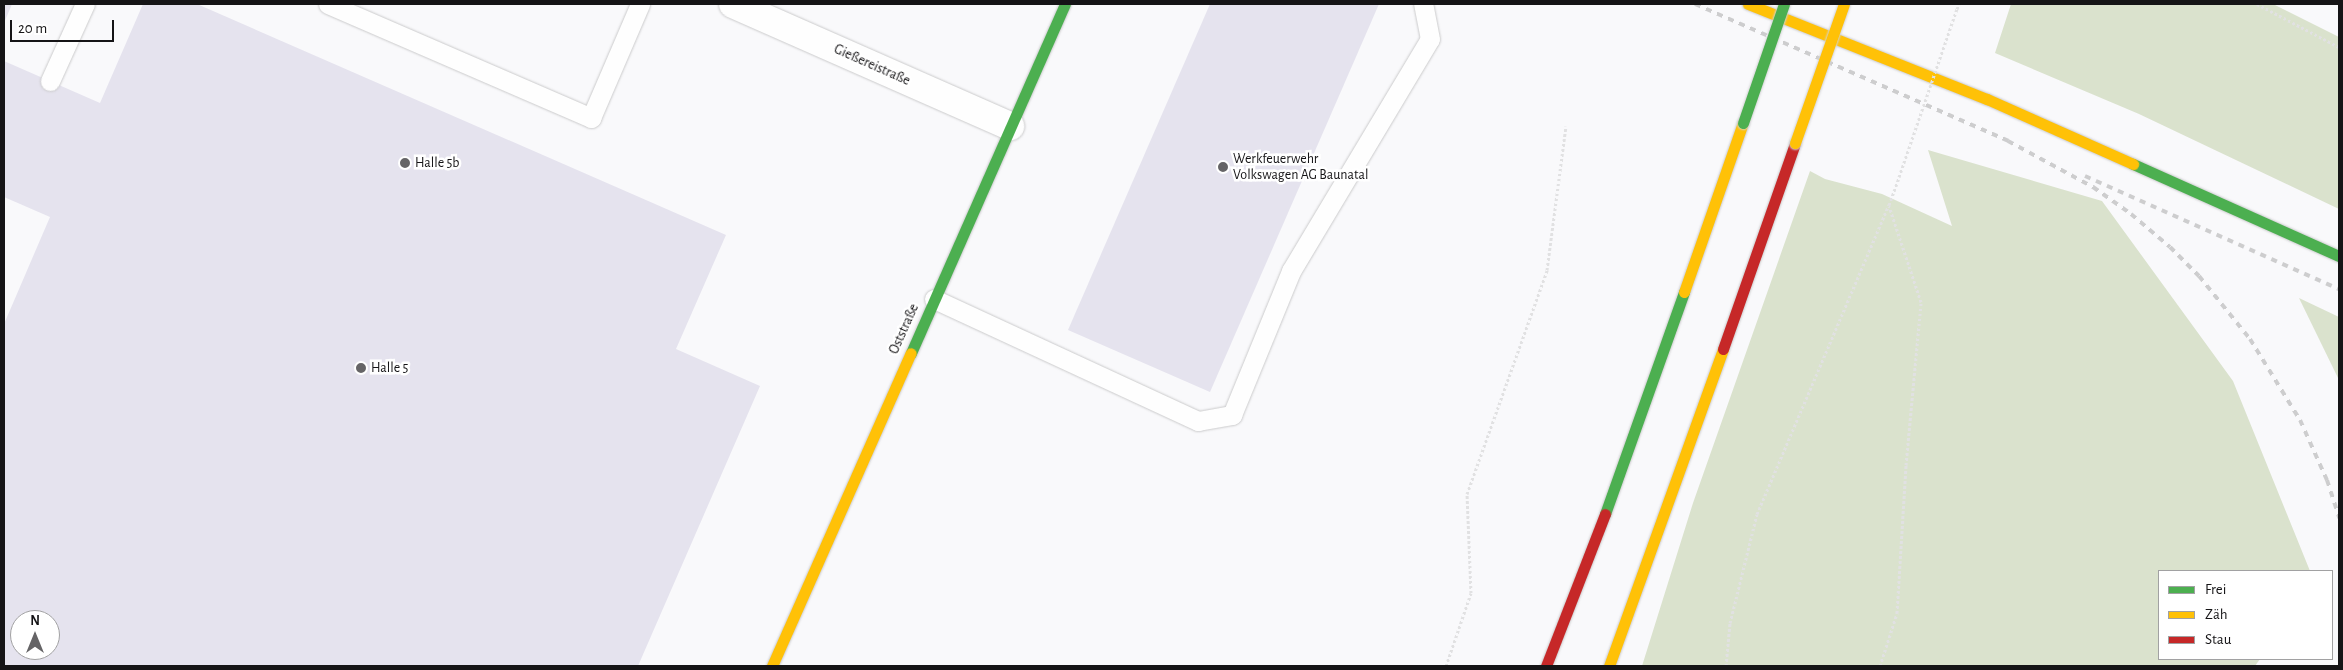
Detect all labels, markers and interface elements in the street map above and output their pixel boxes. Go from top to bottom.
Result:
scale bar [12,10,116,42]
text: 20 m [18,21,47,36]
street label: Gießereistraße [831,41,913,89]
place label: Werkfeuerwehr Volkswagen AG Baunatal [1233,151,1368,184]
place label: Halle 5b [415,155,459,171]
marker: Halle 5b [399,157,411,169]
marker: Werkfeuerwehr Volkswagen AG Baunatal [1217,161,1229,173]
street label: Oststraße [885,301,923,357]
place label: Halle 5 [371,360,408,376]
marker: Halle 5 [355,362,367,374]
legend [2158,570,2333,660]
text: Frei [2205,582,2226,597]
text: Zäh [2205,607,2228,622]
north arrow [10,610,60,660]
text: N [30,614,40,628]
text: Stau [2205,632,2231,647]

